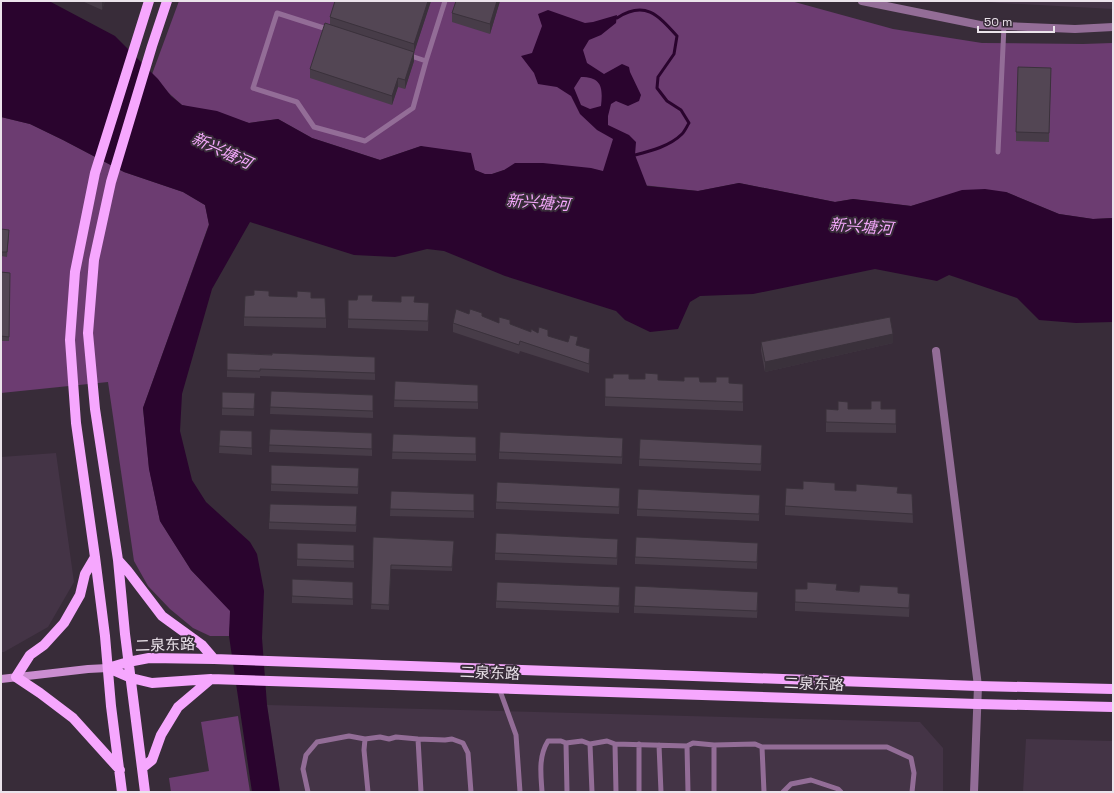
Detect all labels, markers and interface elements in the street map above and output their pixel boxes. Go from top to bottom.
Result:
scale bar [978,8,1054,34]
text: 50 m [984,14,1012,30]
water label: 新兴塘河 [188,127,258,175]
water label: 新兴塘河 [505,190,574,215]
water label: 新兴塘河 [828,214,897,239]
street label: 二泉东路 [135,634,195,655]
street label: 二泉东路 [460,662,520,683]
street label: 二泉东路 [784,673,844,694]

